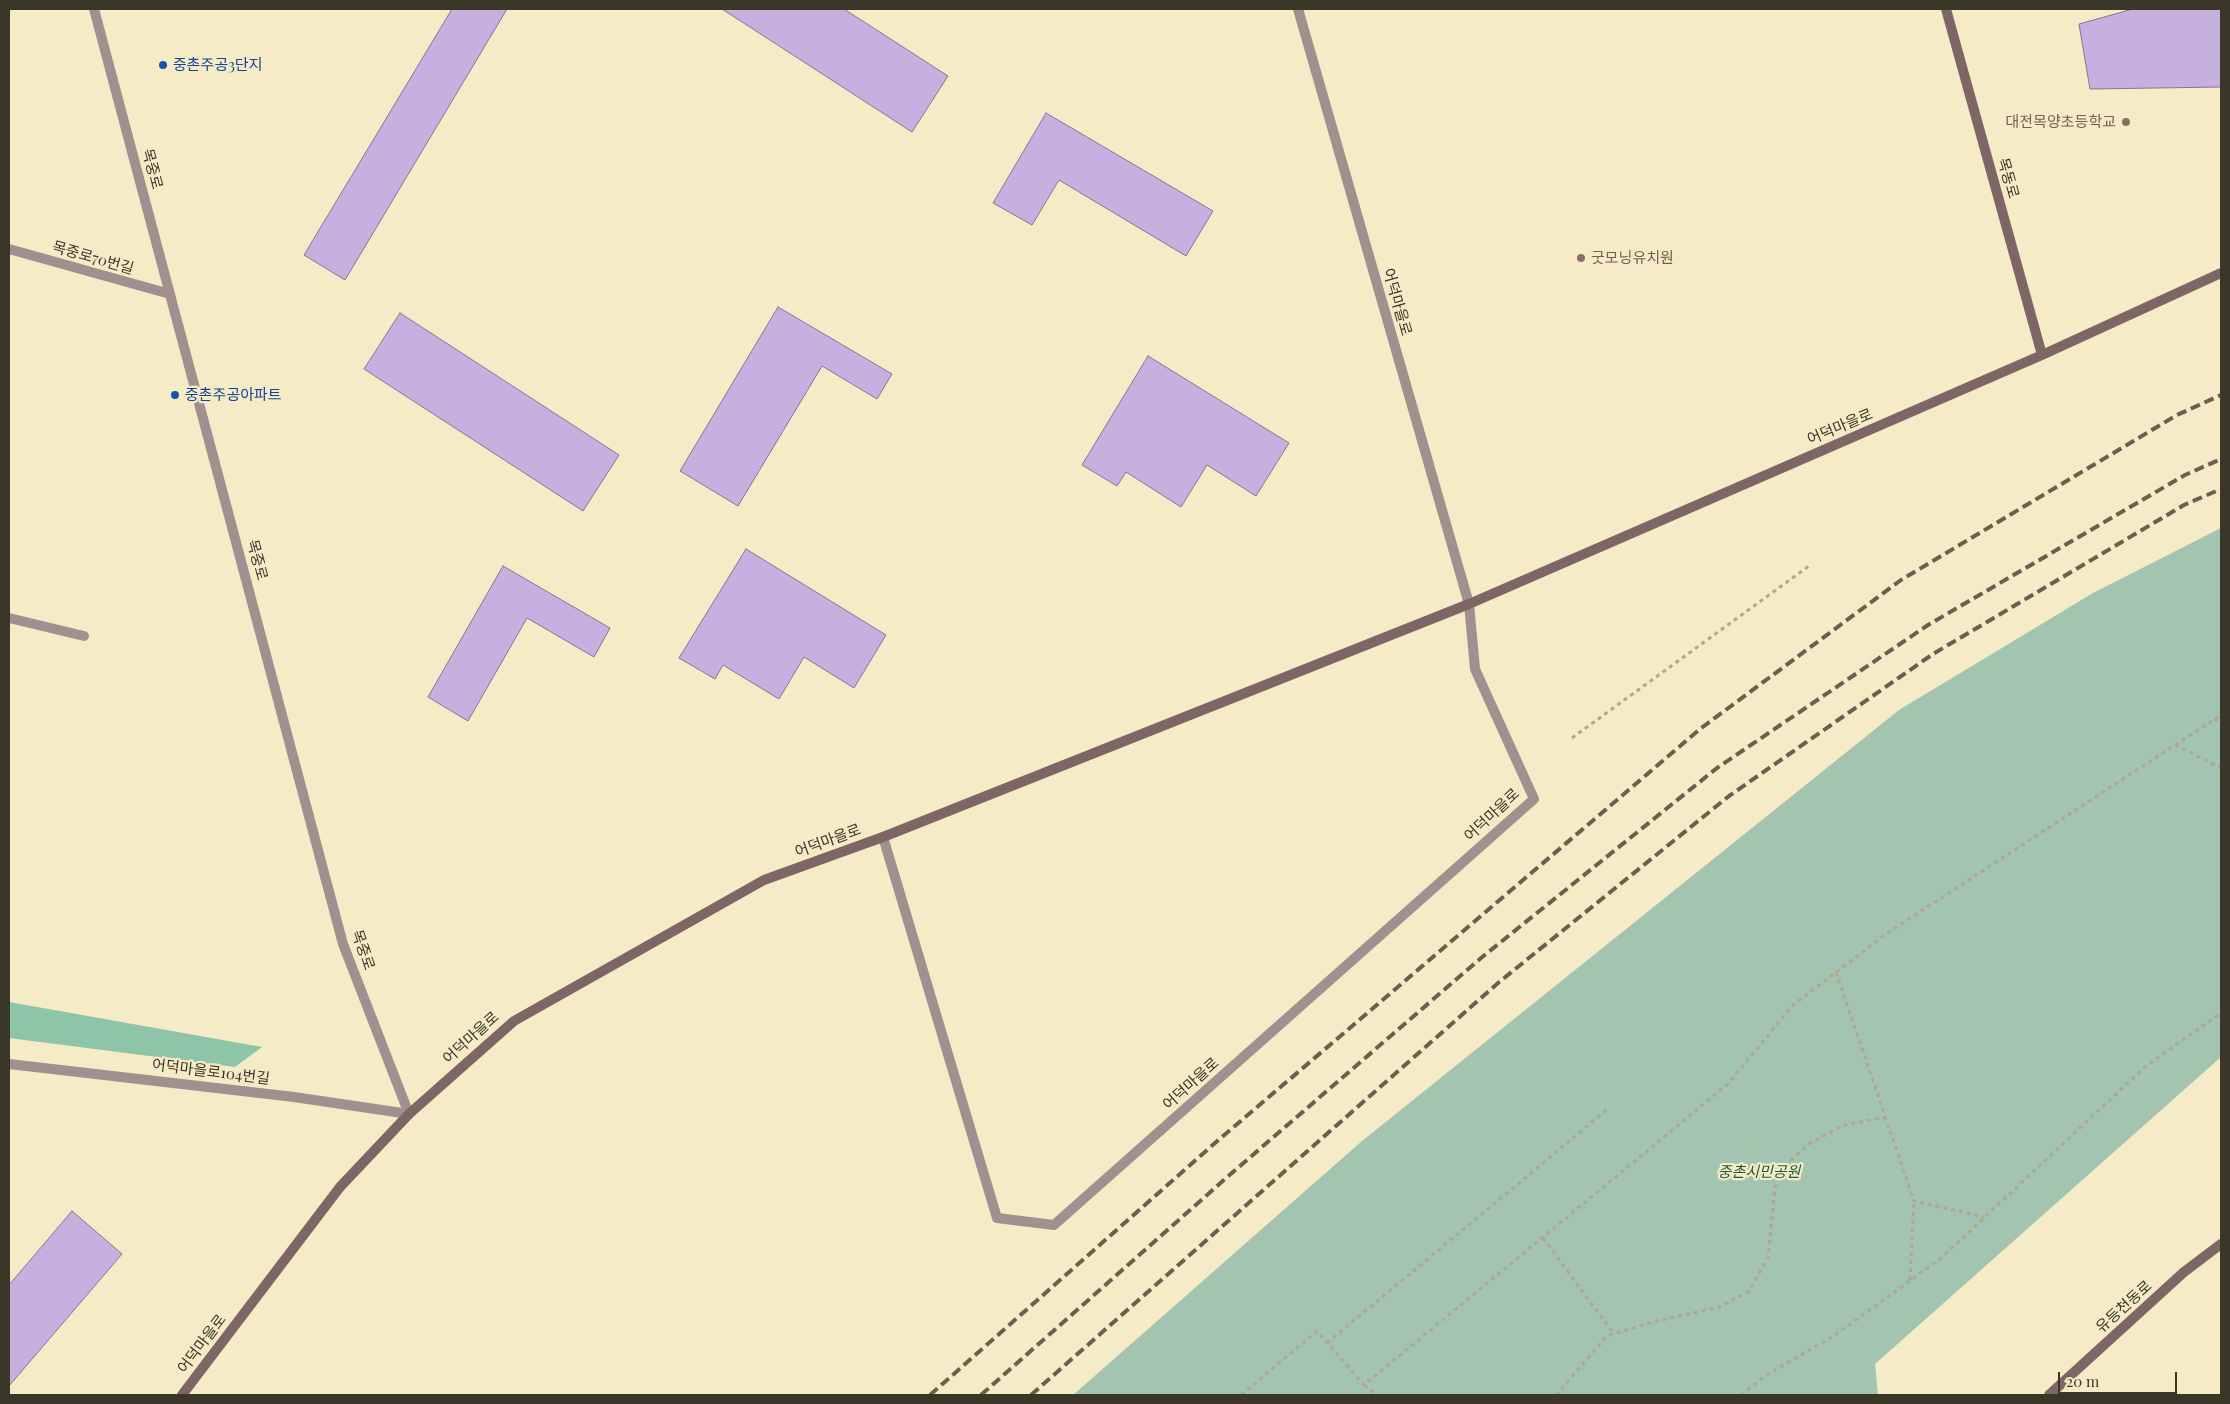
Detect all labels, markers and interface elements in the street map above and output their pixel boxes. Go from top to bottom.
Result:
place label: 중촌주공3단지 [173,56,263,74]
marker: 중촌주공3단지 [157,59,169,71]
place label: 대전목양초등학교 [2006,113,2116,131]
marker: 대전목양초등학교 [2120,116,2132,128]
street label: 목중로 [138,147,166,191]
street label: 목동로 [1994,156,2022,200]
street label: 목중로70번길 [50,238,136,278]
place label: 굿모닝유치원 [1591,249,1674,267]
marker: 굿모닝유치원 [1575,252,1587,264]
street label: 어덕마을로 [1379,266,1415,338]
place label: 중촌주공아파트 [185,386,282,404]
marker: 중촌주공아파트 [169,389,181,401]
street label: 어덕마을로 [1805,405,1875,449]
street label: 목중로 [243,538,271,582]
street label: 어덕마을로 [1461,785,1523,845]
street label: 어덕마을로 [793,821,863,861]
street label: 목중로 [348,927,378,973]
street label: 어덕마을로 [439,1008,503,1068]
street label: 어덕마을로 [1159,1054,1223,1114]
street label: 어덕마을로104번길 [151,1056,271,1088]
park label: 중촌시민공원 [1718,1163,1800,1181]
street label: 유등천동로 [2092,1277,2156,1337]
street label: 어덕마을로 [174,1311,230,1377]
scale bar [2060,1362,2179,1394]
text: 20 m [2066,1371,2099,1391]

